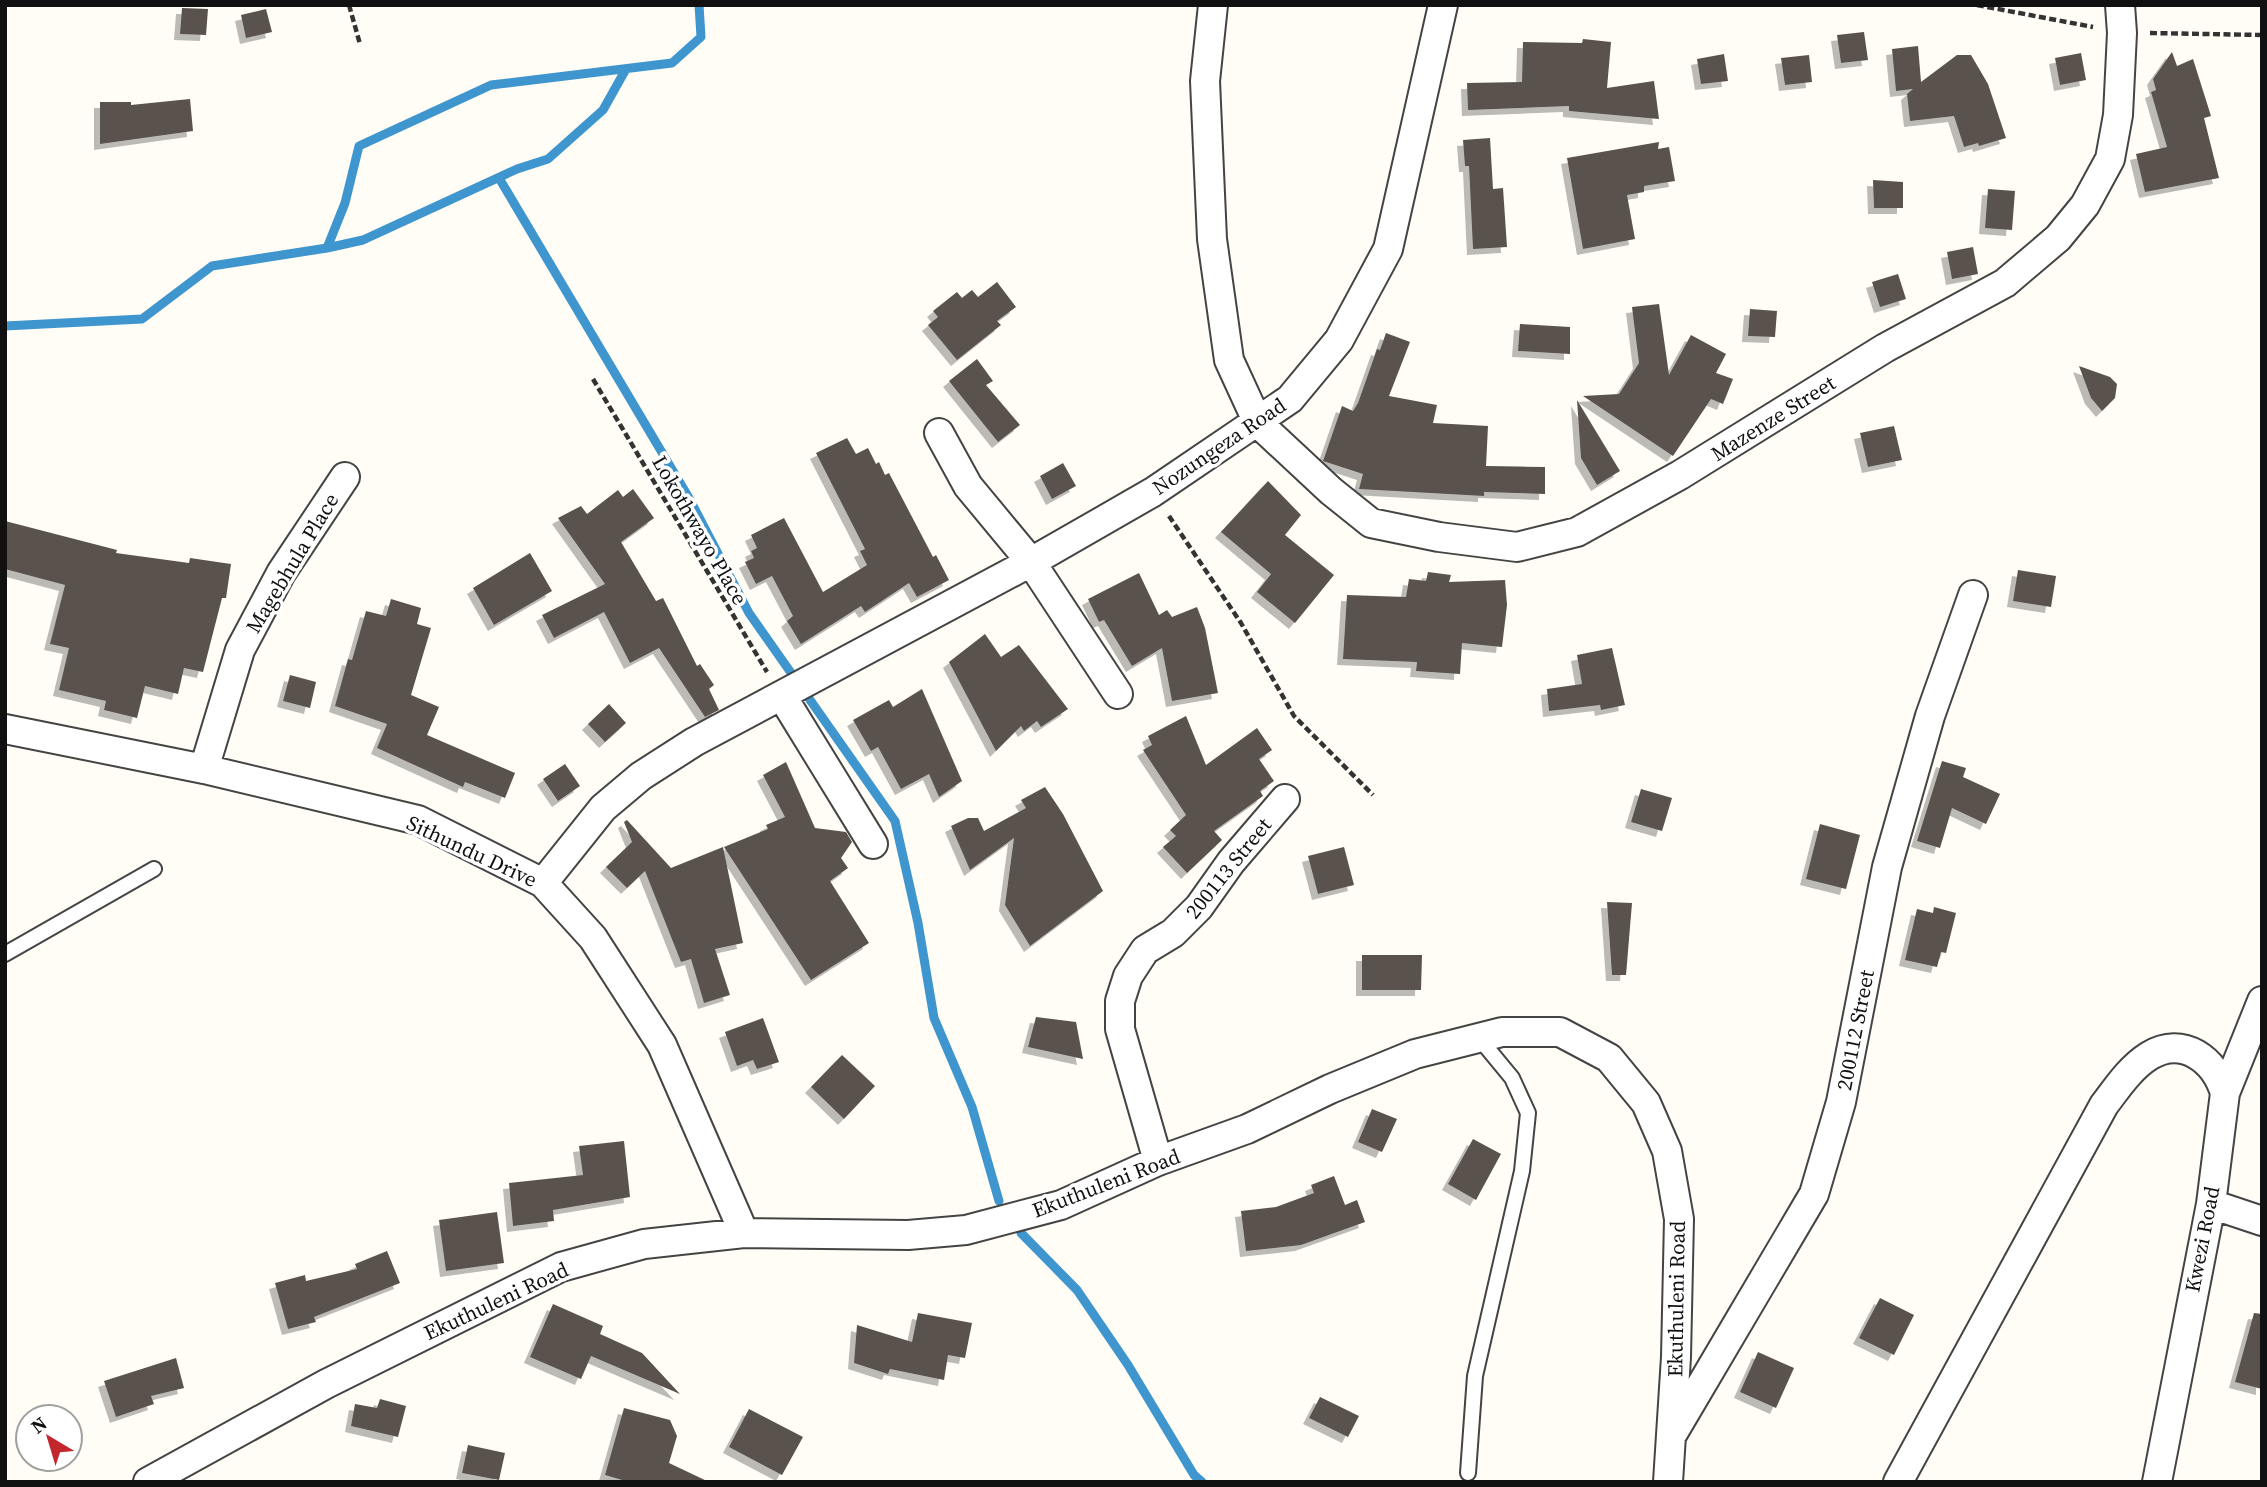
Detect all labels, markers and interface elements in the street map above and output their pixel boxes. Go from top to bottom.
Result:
street label: Mazenze Street [1705,368,1841,468]
street label: Nozungeza Road [1146,390,1292,501]
street label: Lokothwayo Place [645,450,755,610]
street label: Magebhula Place [239,488,345,638]
street label: Sithundu Drive [402,808,542,894]
street label: 200113 Street [1178,811,1278,925]
street label: 200112 Street [1829,967,1881,1093]
street label: Ekuthuleni Road [1028,1141,1184,1225]
street label: Kwezi Road [2178,1183,2226,1294]
street label: Ekuthuleni Road [1660,1220,1692,1377]
street label: Ekuthuleni Road [419,1255,573,1347]
north arrow [14,1403,84,1473]
text: N [25,1410,52,1439]

